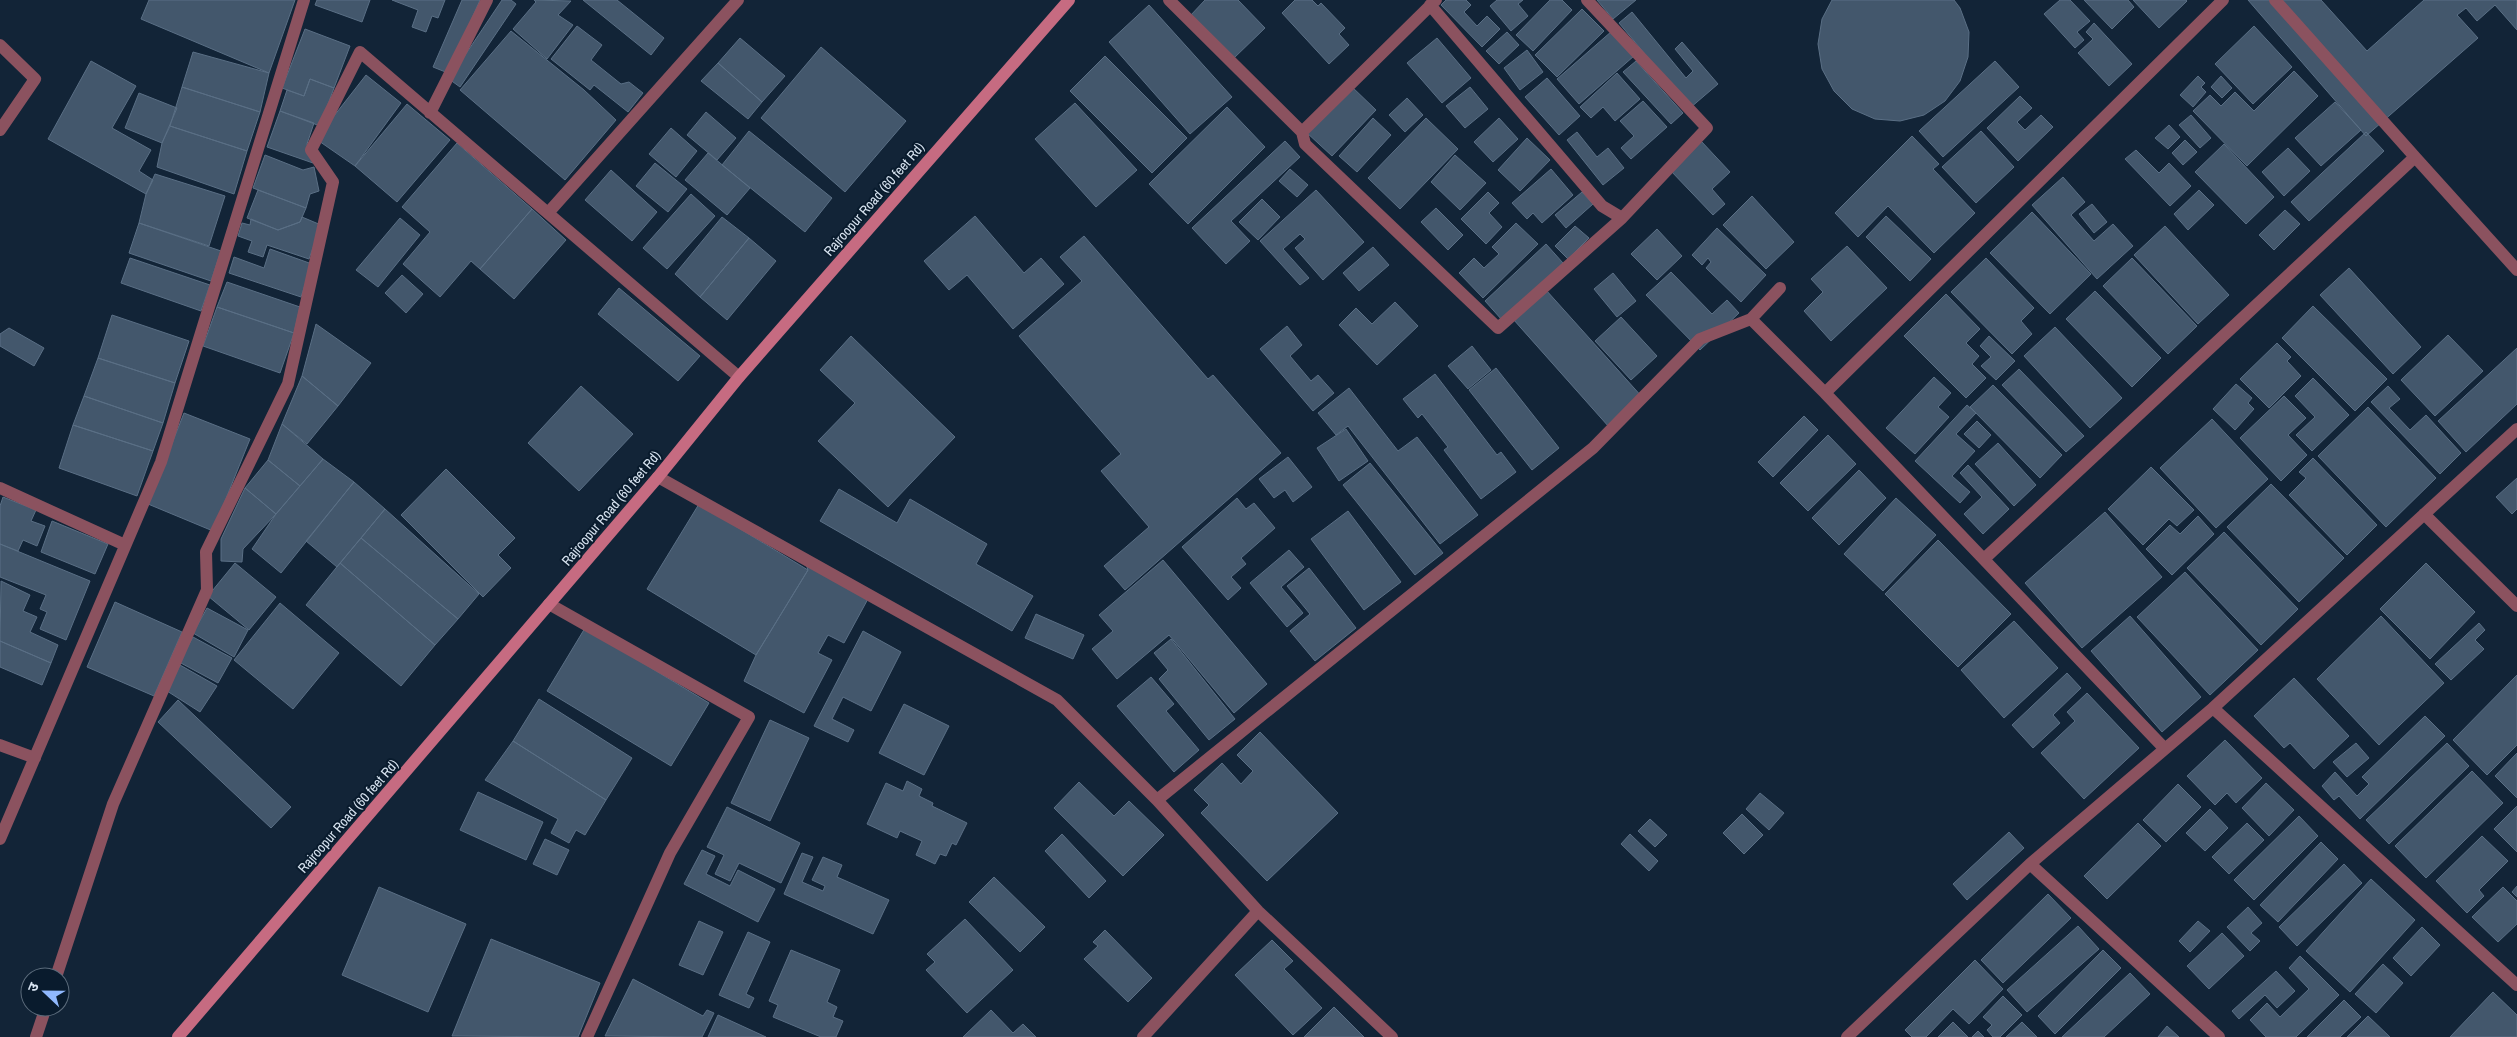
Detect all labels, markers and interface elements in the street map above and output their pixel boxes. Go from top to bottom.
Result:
street label: Rajroopur Road (60 feet Rd) [820,138,928,260]
street label: Rajroopur Road (60 feet Rd) [558,447,665,569]
street label: Rajroopur Road (60 feet Rd) [294,755,402,877]
north arrow [20,967,70,1017]
text: उ [23,979,43,994]

